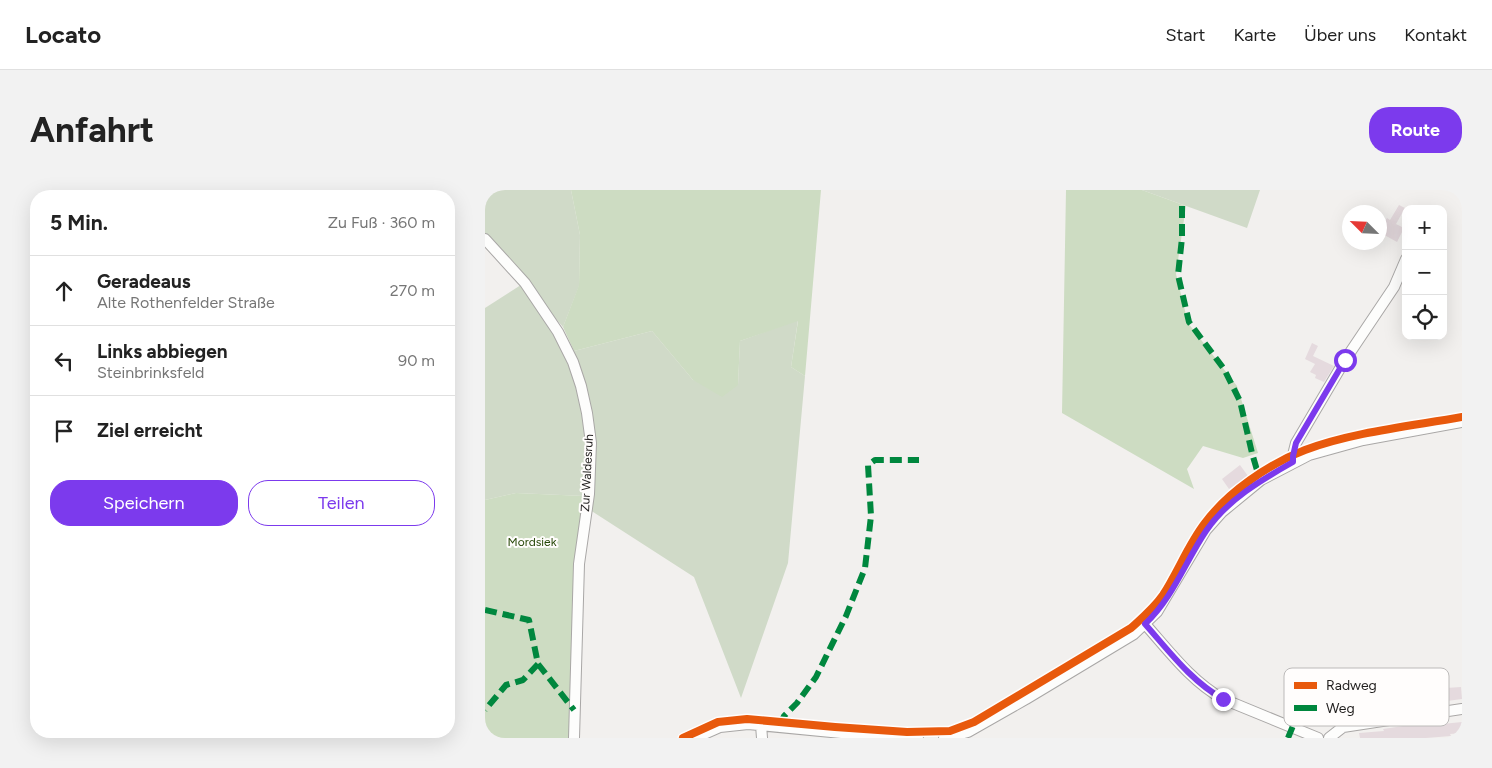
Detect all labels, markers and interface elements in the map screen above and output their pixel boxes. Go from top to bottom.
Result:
text: Locato [25,20,101,49]
text: Start [1166,24,1205,46]
text: Karte [1233,24,1276,46]
text: Über uns [1304,24,1376,46]
text: Kontakt [1404,24,1467,46]
button: Route [1369,107,1462,153]
text: Anfahrt [30,109,154,151]
north arrow [1342,205,1387,250]
map controls [1402,205,1447,340]
button: + [1402,205,1447,250]
text: 5 Min. [50,210,108,235]
text: Zu Fuß · 360 m [328,213,435,232]
button: − [1402,250,1447,295]
text: Geradeaus [97,270,191,293]
icon: ahead [50,277,78,305]
text: 270 m [390,281,435,300]
text: Alte Rothenfelder Straße [97,293,275,312]
button: locate [1402,295,1447,340]
text: Links abbiegen [97,340,228,363]
icon: left [50,347,78,375]
route start [1334,349,1357,372]
text: 90 m [398,351,435,370]
text: Steinbrinksfeld [97,363,204,382]
icon: arrive [50,417,78,445]
text: Ziel erreicht [97,419,203,442]
street label: Zur Waldesruh [578,433,596,512]
button: Speichern [50,480,238,526]
button: Teilen [248,480,435,526]
park label: Mordsiek [508,535,557,549]
legend [1284,668,1449,726]
text: Radweg [1326,677,1377,694]
route end [1212,688,1235,711]
text: Weg [1326,700,1355,717]

